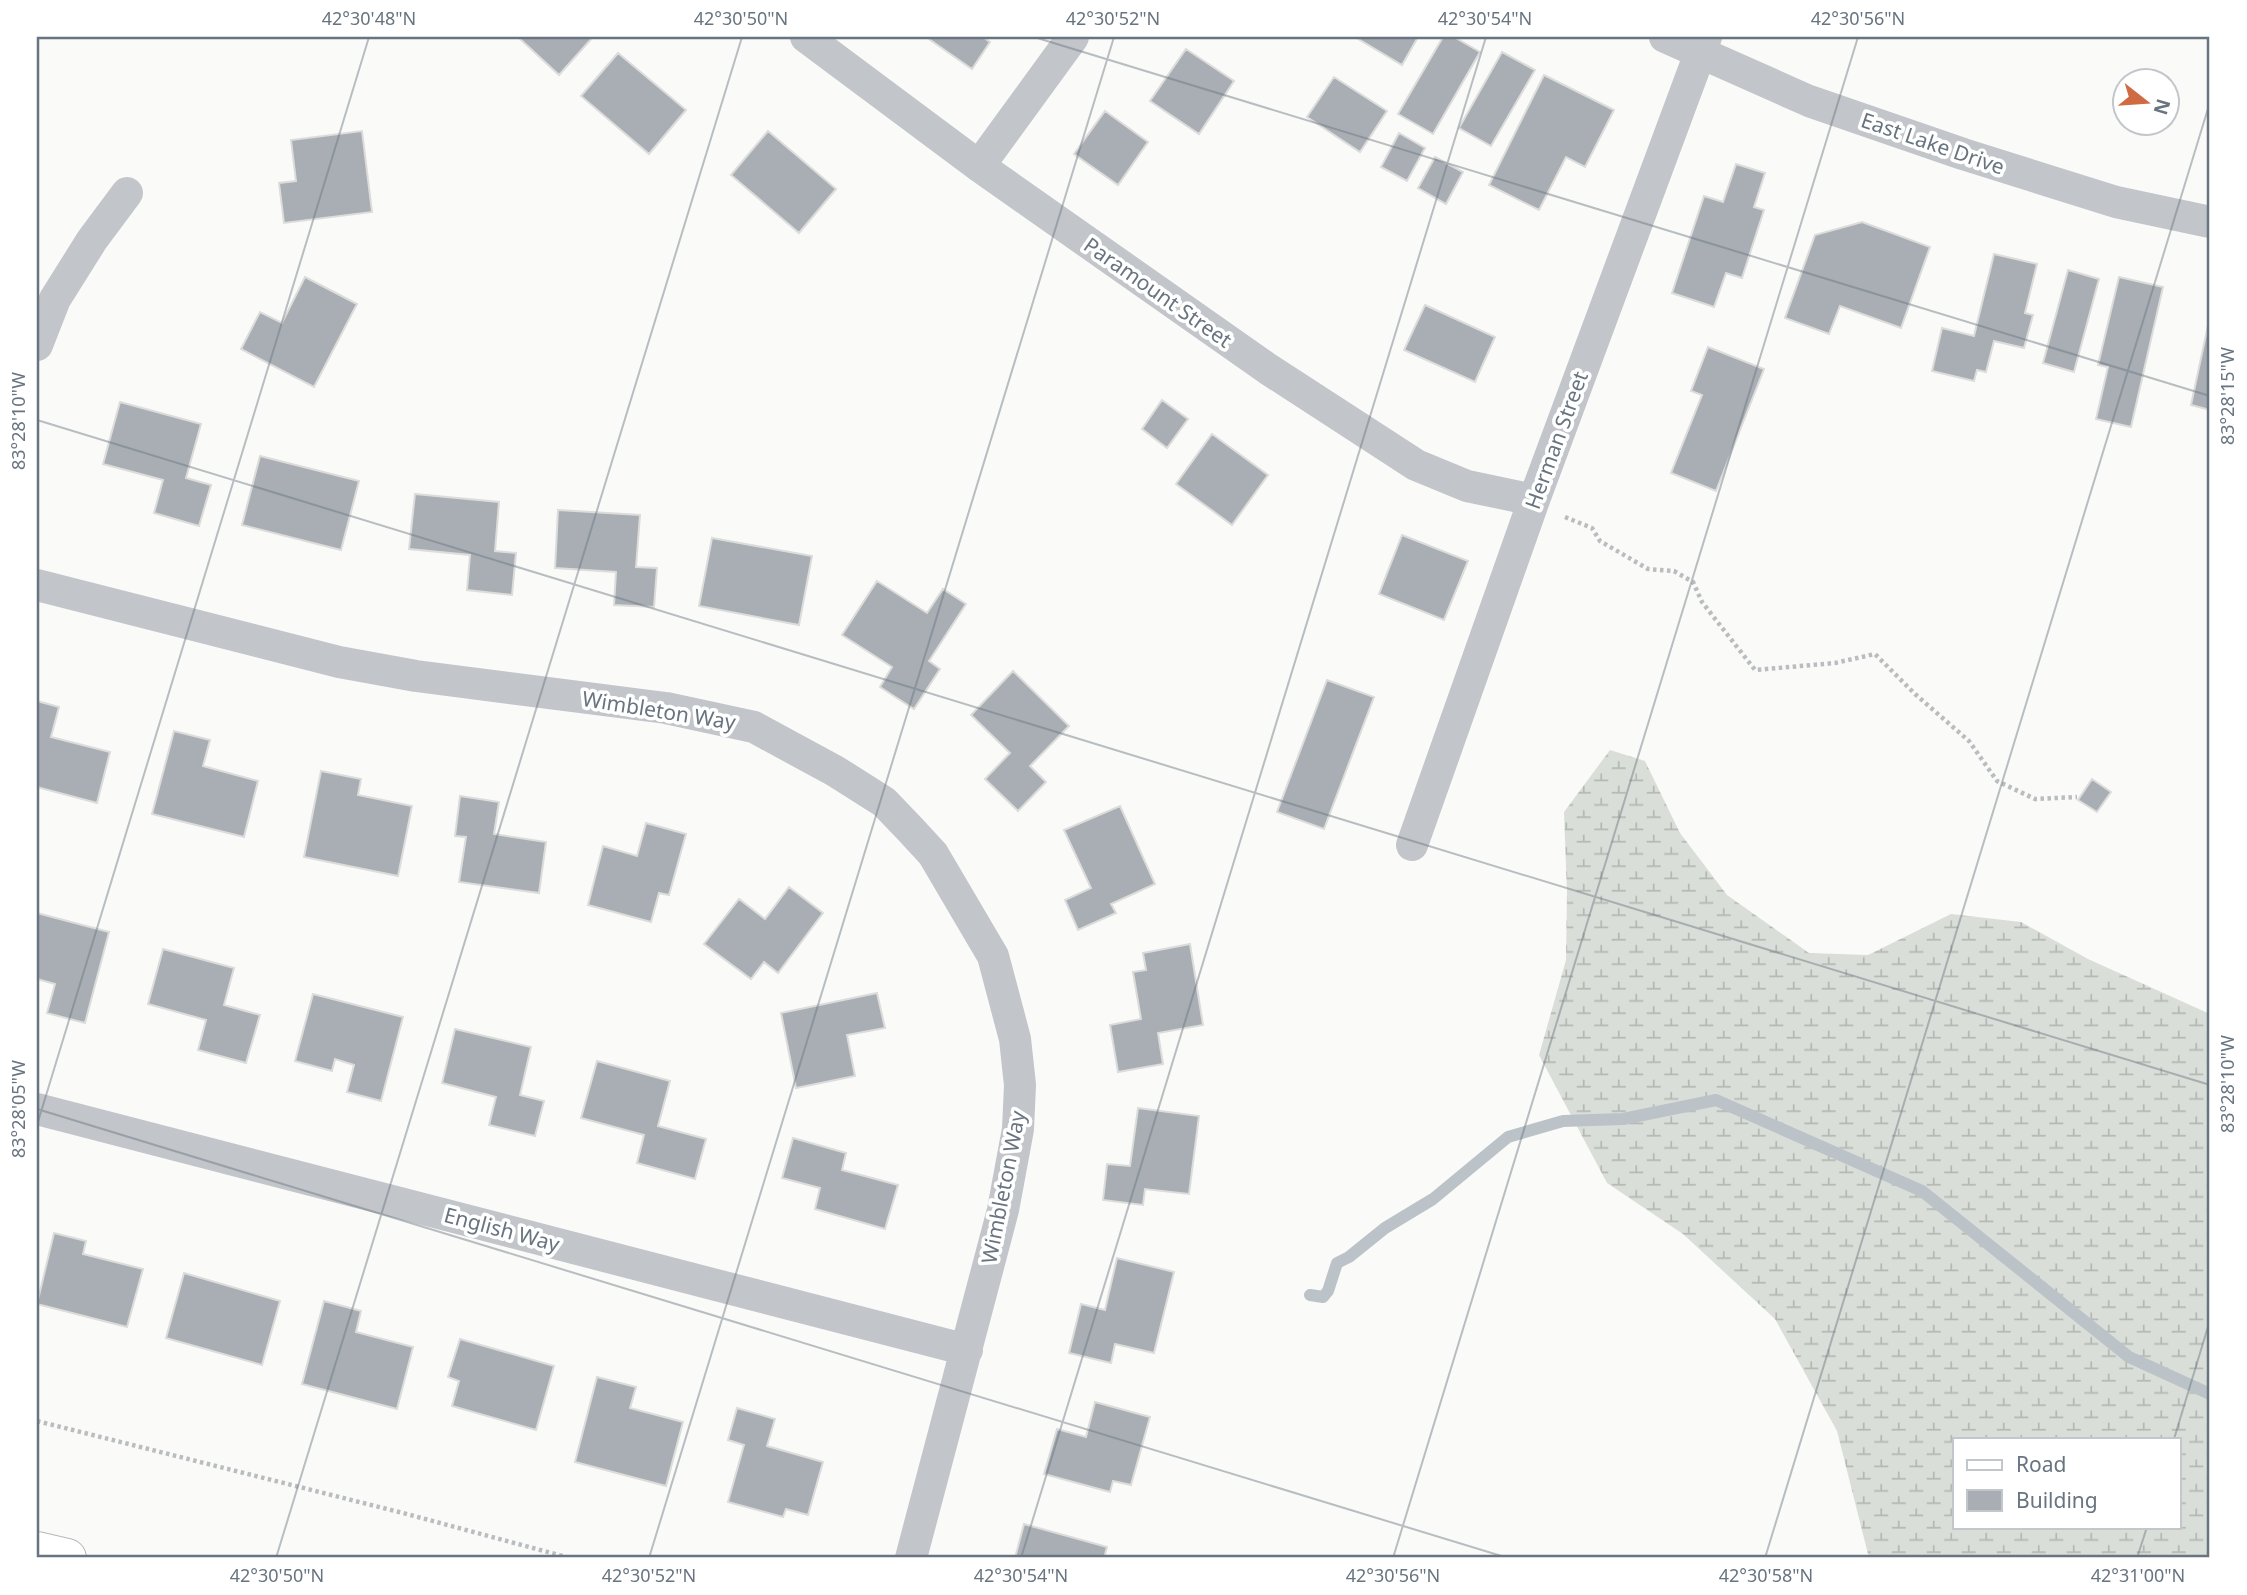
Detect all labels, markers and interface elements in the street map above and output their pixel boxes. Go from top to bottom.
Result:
text: 42°30'48"N [322,6,416,30]
text: 42°30'50"N [694,6,788,30]
text: 42°30'52"N [1066,6,1160,30]
text: 42°30'54"N [1438,6,1532,30]
text: 42°30'56"N [1811,6,1905,30]
north arrow [2110,66,2180,136]
text: N [2148,96,2177,118]
street label: East Lake Drive [1858,105,2008,181]
street label: Paramount Street [1078,230,1238,354]
text: 83°28'15"W [2215,347,2239,445]
street label: Herman Street [1518,367,1594,513]
text: 83°28'10"W [6,372,30,470]
street label: Wimbleton Way [580,684,738,736]
text: 83°28'10"W [2215,1035,2239,1133]
text: 83°28'05"W [6,1060,30,1158]
street label: Wimbleton Way [974,1108,1032,1266]
street label: English Way [441,1200,563,1258]
legend [1953,1438,2180,1528]
text: Road [2016,1450,2066,1478]
text: Building [2016,1486,2098,1514]
text: 42°30'50"N [230,1563,324,1587]
text: 42°30'52"N [602,1563,696,1587]
text: 42°30'54"N [974,1563,1068,1587]
text: 42°30'56"N [1346,1563,1440,1587]
text: 42°30'58"N [1719,1563,1813,1587]
text: 42°31'00"N [2091,1563,2185,1587]

